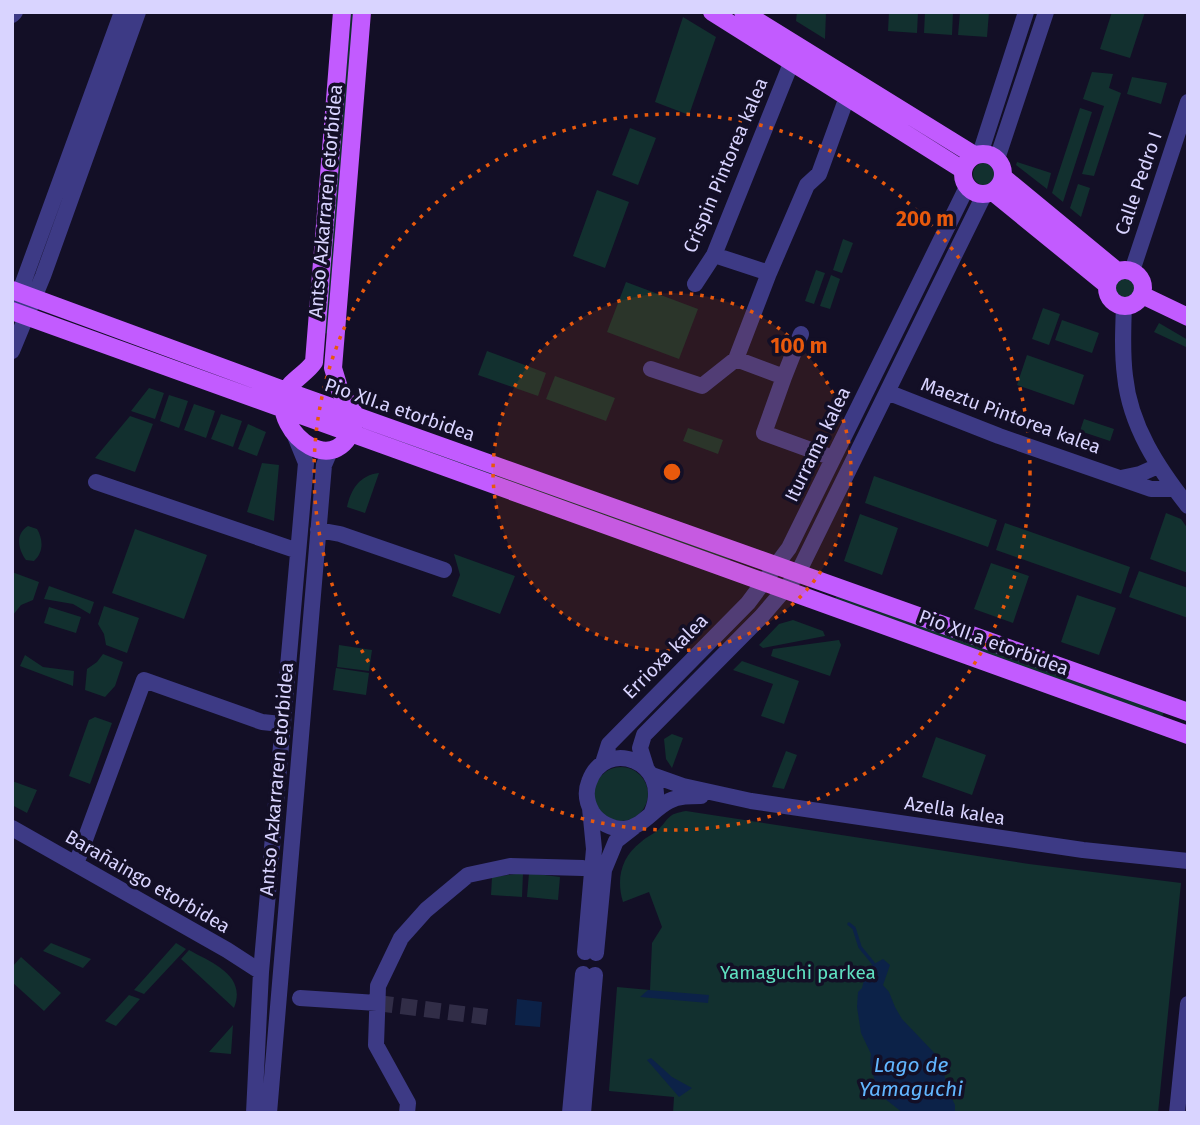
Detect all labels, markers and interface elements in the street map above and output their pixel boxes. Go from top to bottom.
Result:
street label: Crispin Pintorea kalea [678,74,773,256]
street label: Antso Azkarraren etorbidea [304,83,347,319]
street label: Calle Pedro I [1110,128,1167,238]
text: 200 m [896,206,954,232]
text: 100 m [770,333,828,359]
street label: Maeztu Pintorea kalea [918,372,1104,459]
street label: Pio XII.a etorbidea [321,373,478,446]
street label: Iturrama kalea [780,383,855,505]
centre of rings [660,460,684,484]
street label: Pio XII.a etorbidea [916,605,1072,680]
street label: Errioxa kalea [618,609,713,704]
street label: Antso Azkarraren etorbidea [255,661,298,897]
street label: Azella kalea [903,791,1007,830]
street label: Barañaingo etorbidea [61,825,234,938]
park label: Yamaguchi parkea [720,961,876,984]
water label: Lago de Yamaguchi [859,1052,963,1102]

